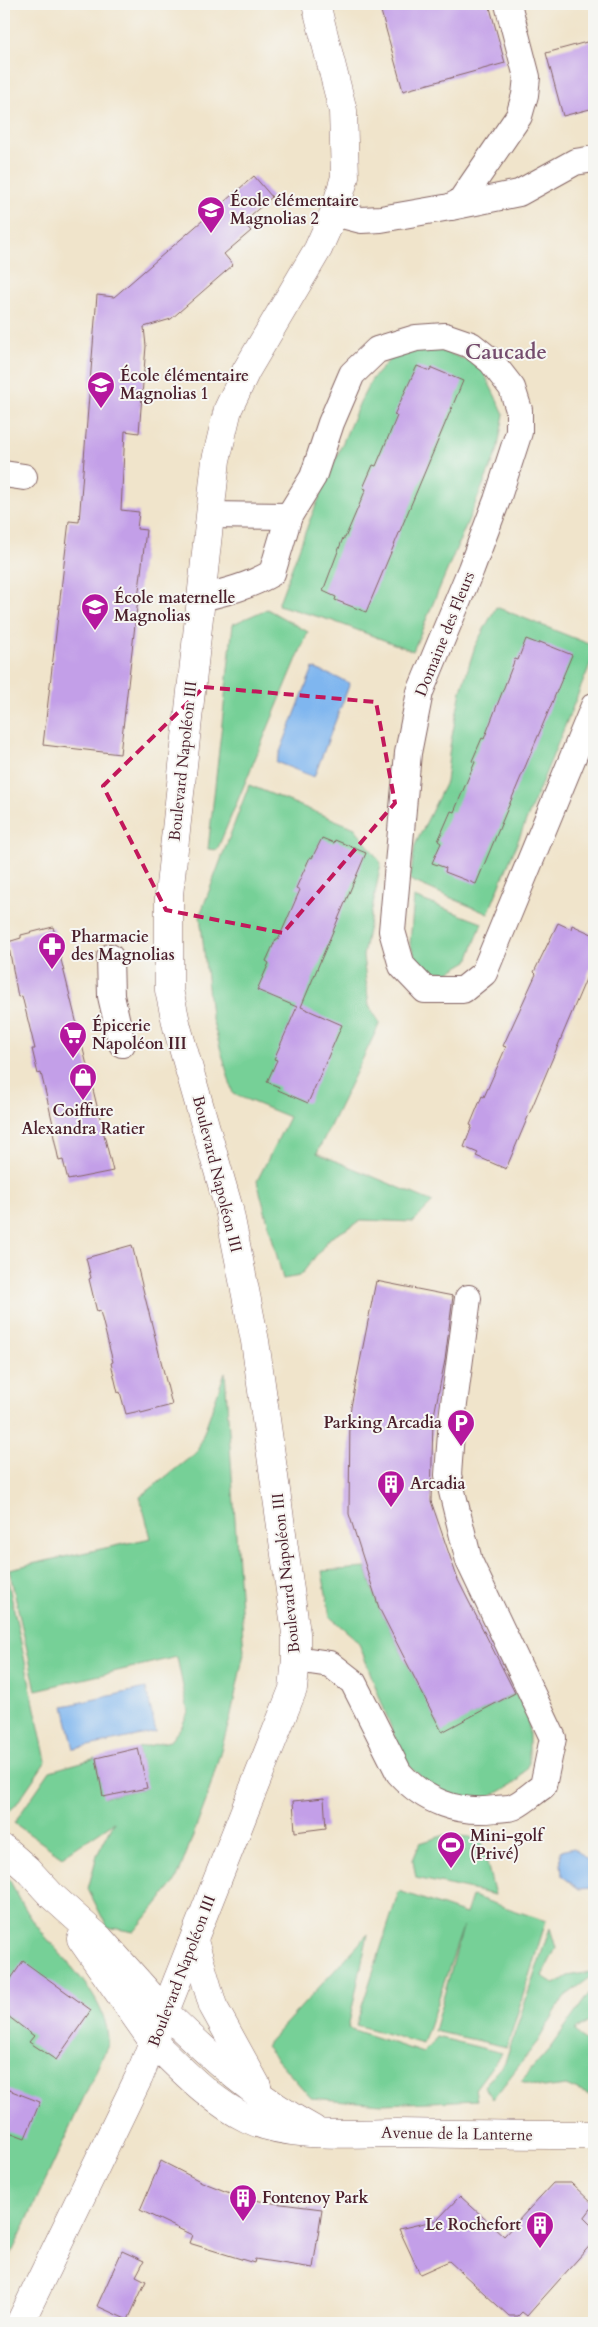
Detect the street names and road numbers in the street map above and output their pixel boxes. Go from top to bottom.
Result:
street label: Domaine des Fleurs [410,568,480,700]
street label: Boulevard Napoléon III [164,680,202,842]
street label: Boulevard Napoléon III [187,1093,247,1255]
street label: Boulevard Napoléon III [267,1492,305,1654]
street label: Boulevard Napoléon III [143,1892,221,2050]
street label: Avenue de la Lanterne [381,2122,533,2146]

